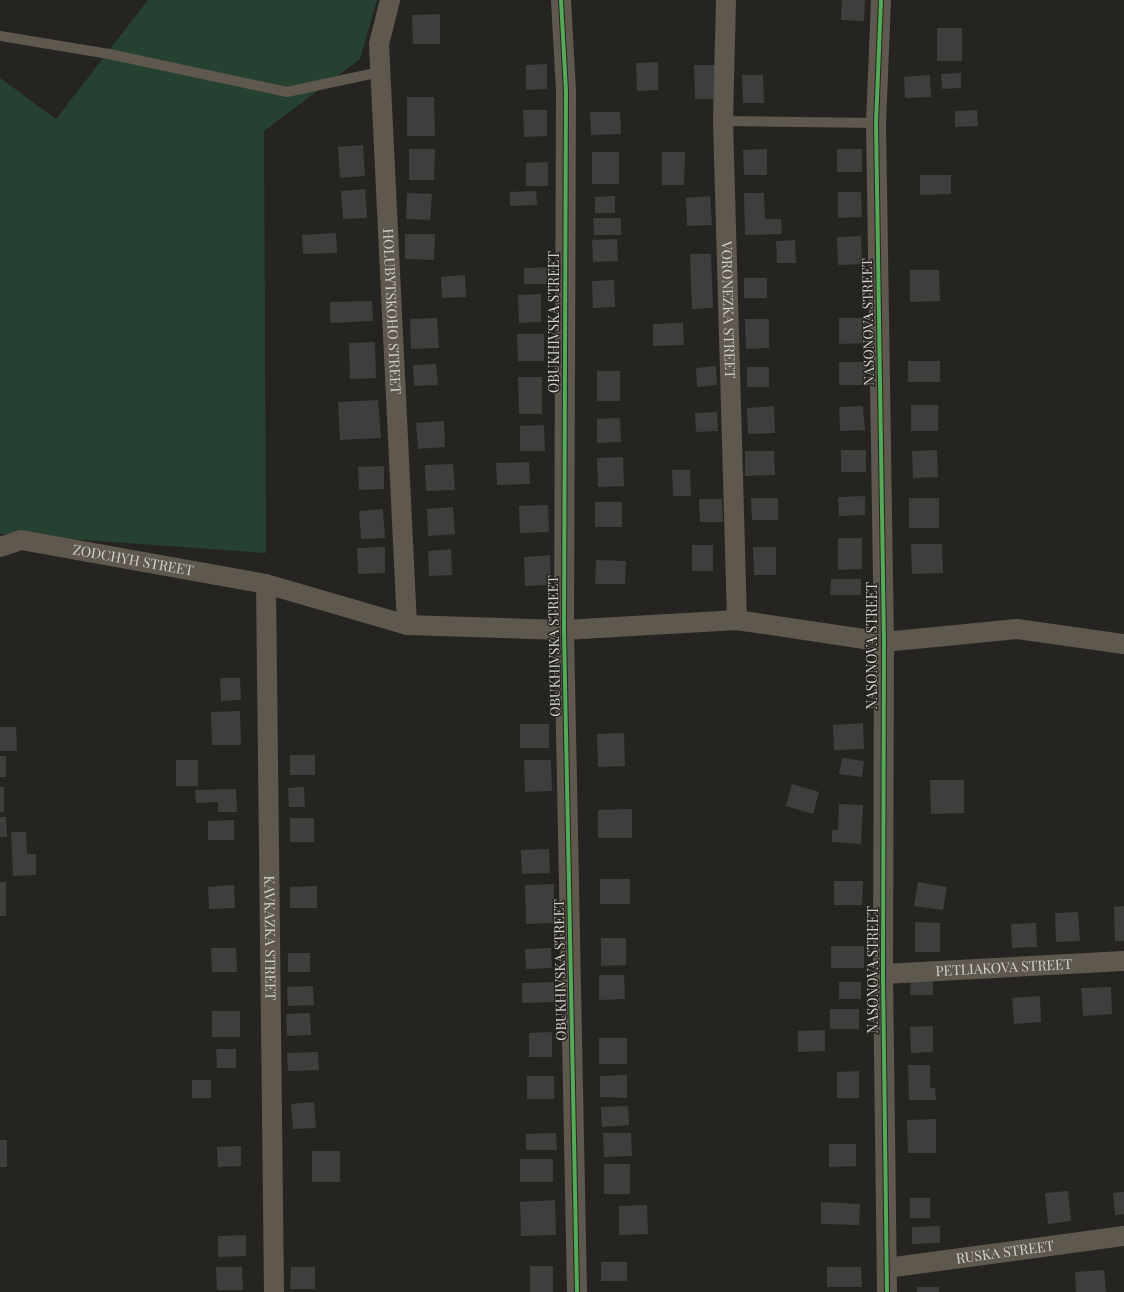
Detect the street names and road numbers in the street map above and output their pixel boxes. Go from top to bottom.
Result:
street label: HOLUBYTSKOHO STREET [379,228,406,395]
street label: VORONEZKA STREET [717,240,740,379]
street label: OBUKHIVSKA STREET [544,251,563,393]
street label: NASONOVA STREET [857,258,878,386]
street label: ZODCHYH STREET [71,539,195,580]
street label: OBUKHIVSKA STREET [543,575,564,717]
street label: NASONOVA STREET [862,582,881,710]
street label: KAVKAZKA STREET [260,875,281,1001]
street label: OBUKHIVSKA STREET [549,899,570,1041]
street label: NASONOVA STREET [863,906,882,1034]
street label: PETLIAKOVA STREET [935,954,1073,980]
street label: RUSKA STREET [955,1236,1055,1268]

